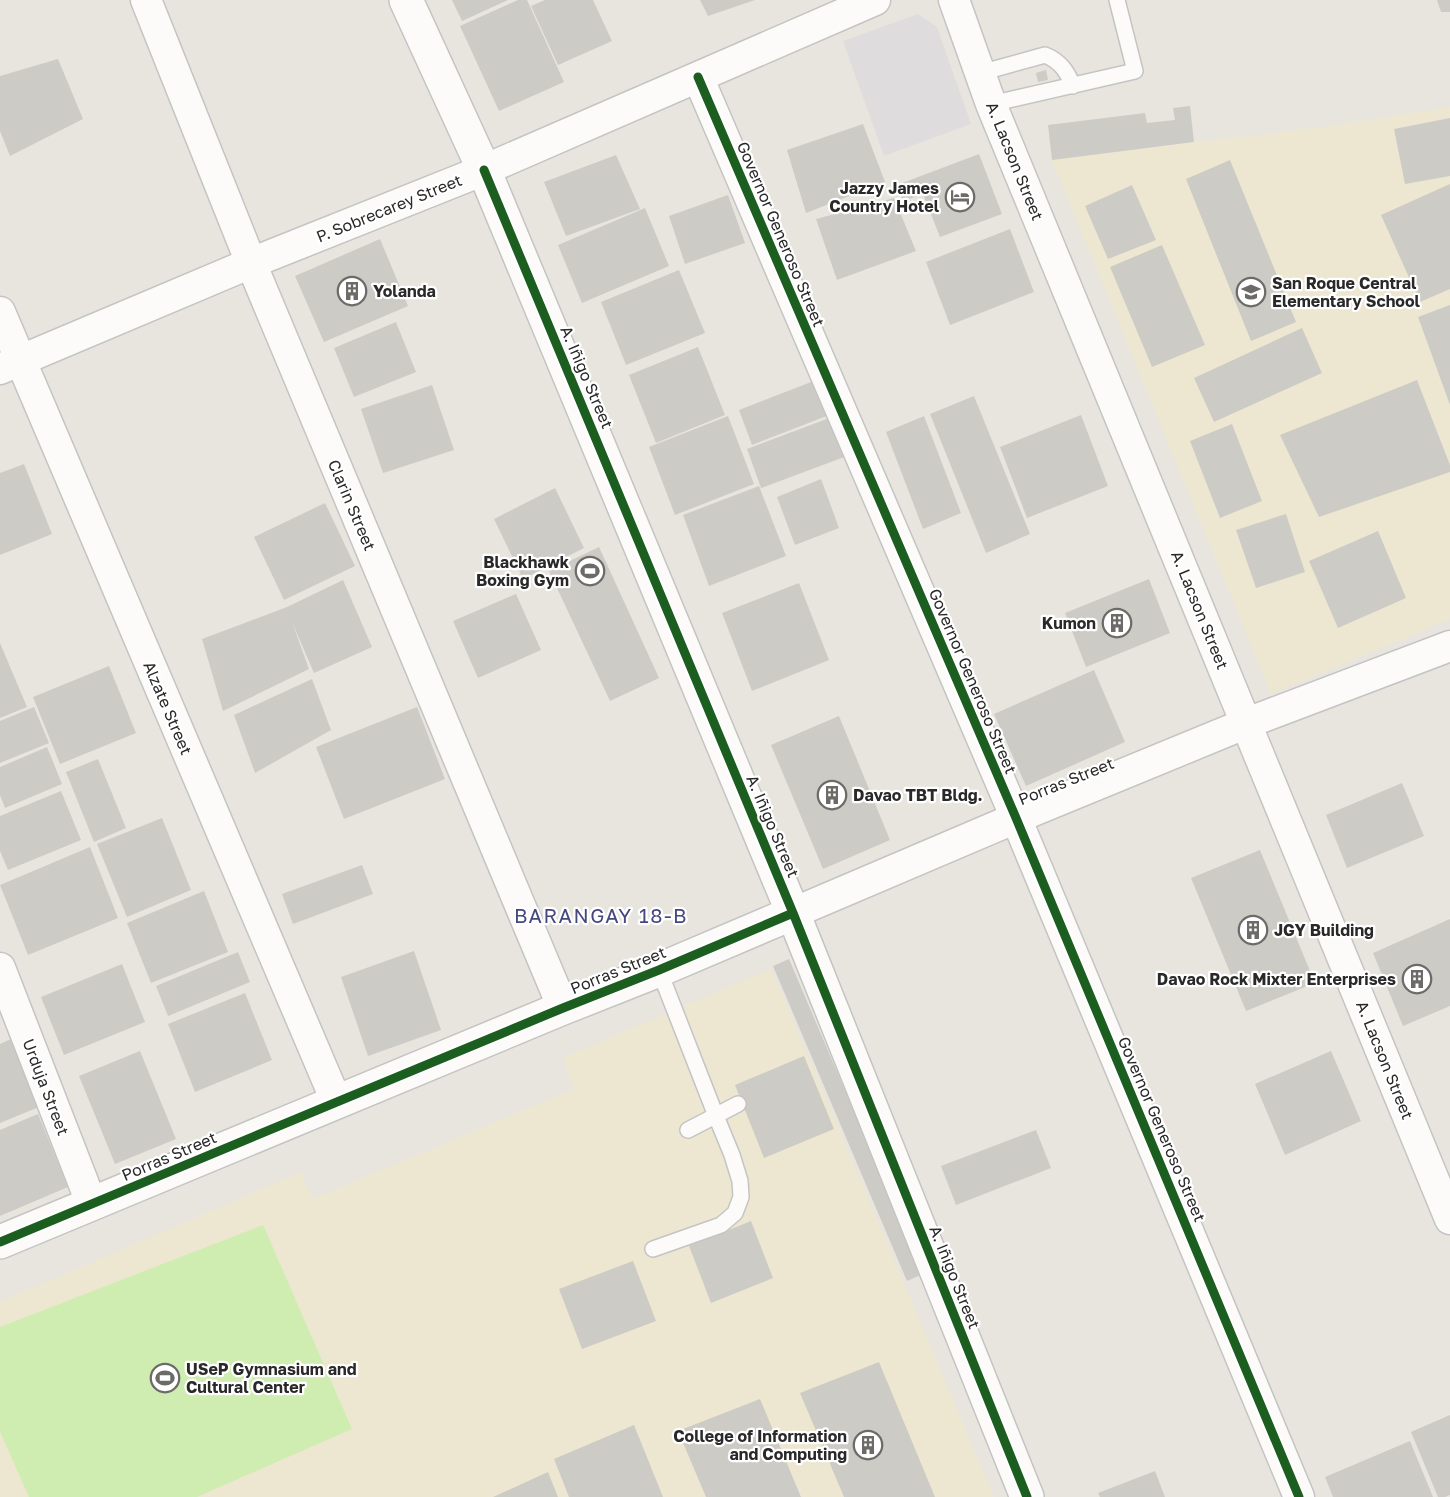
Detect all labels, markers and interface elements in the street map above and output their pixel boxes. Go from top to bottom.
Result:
street label: A. Lacson Street [982,99,1048,223]
street label: Governor Generoso Street [733,138,829,330]
street label: P. Sobrecarey Street [313,170,465,246]
place label: Jazzy James Country Hotel [829,178,940,216]
hotel icon: Jazzy James Country Hotel [944,181,976,213]
place label: San Roque Central Elementary School [1272,273,1421,311]
building icon: Yolanda [336,275,368,307]
school or university icon: San Roque Central Elementary School [1235,276,1267,308]
place label: Yolanda [373,281,436,301]
street label: A. Iñigo Street [556,323,618,431]
street label: Clarin Street [324,457,380,553]
street label: A. Lacson Street [1167,548,1233,672]
place label: Blackhawk Boxing Gym [476,552,570,590]
sports icon: Blackhawk Boxing Gym [574,555,606,587]
street label: Governor Generoso Street [925,585,1021,777]
building icon: Kumon [1101,607,1133,639]
place label: Kumon [1042,613,1096,633]
street label: Alzate Street [139,658,197,758]
street label: Porras Street [1015,753,1117,809]
street label: A. Iñigo Street [742,772,804,880]
building icon: Davao TBT Bldg. [816,779,848,811]
place label: Davao TBT Bldg. [853,785,983,805]
district label: BARANGAY 18-B [514,903,688,927]
building icon: JGY Building [1237,914,1269,946]
place label: JGY Building [1274,920,1374,940]
street label: Porras Street [567,942,669,998]
building icon: Davao Rock Mixter Enterprises [1401,963,1433,995]
place label: Davao Rock Mixter Enterprises [1157,969,1396,989]
street label: A. Lacson Street [1352,998,1418,1122]
street label: Governor Generoso Street [1114,1033,1210,1225]
street label: Urduja Street [18,1036,74,1138]
street label: Porras Street [119,1127,219,1185]
street label: A. Iñigo Street [925,1222,985,1332]
place label: USeP Gymnasium and Cultural Center [186,1359,357,1397]
sports icon: USeP Gymnasium and Cultural Center [149,1362,181,1394]
place label: College of Information and Computing [673,1426,847,1464]
building icon: College of Information and Computing [852,1429,884,1461]

